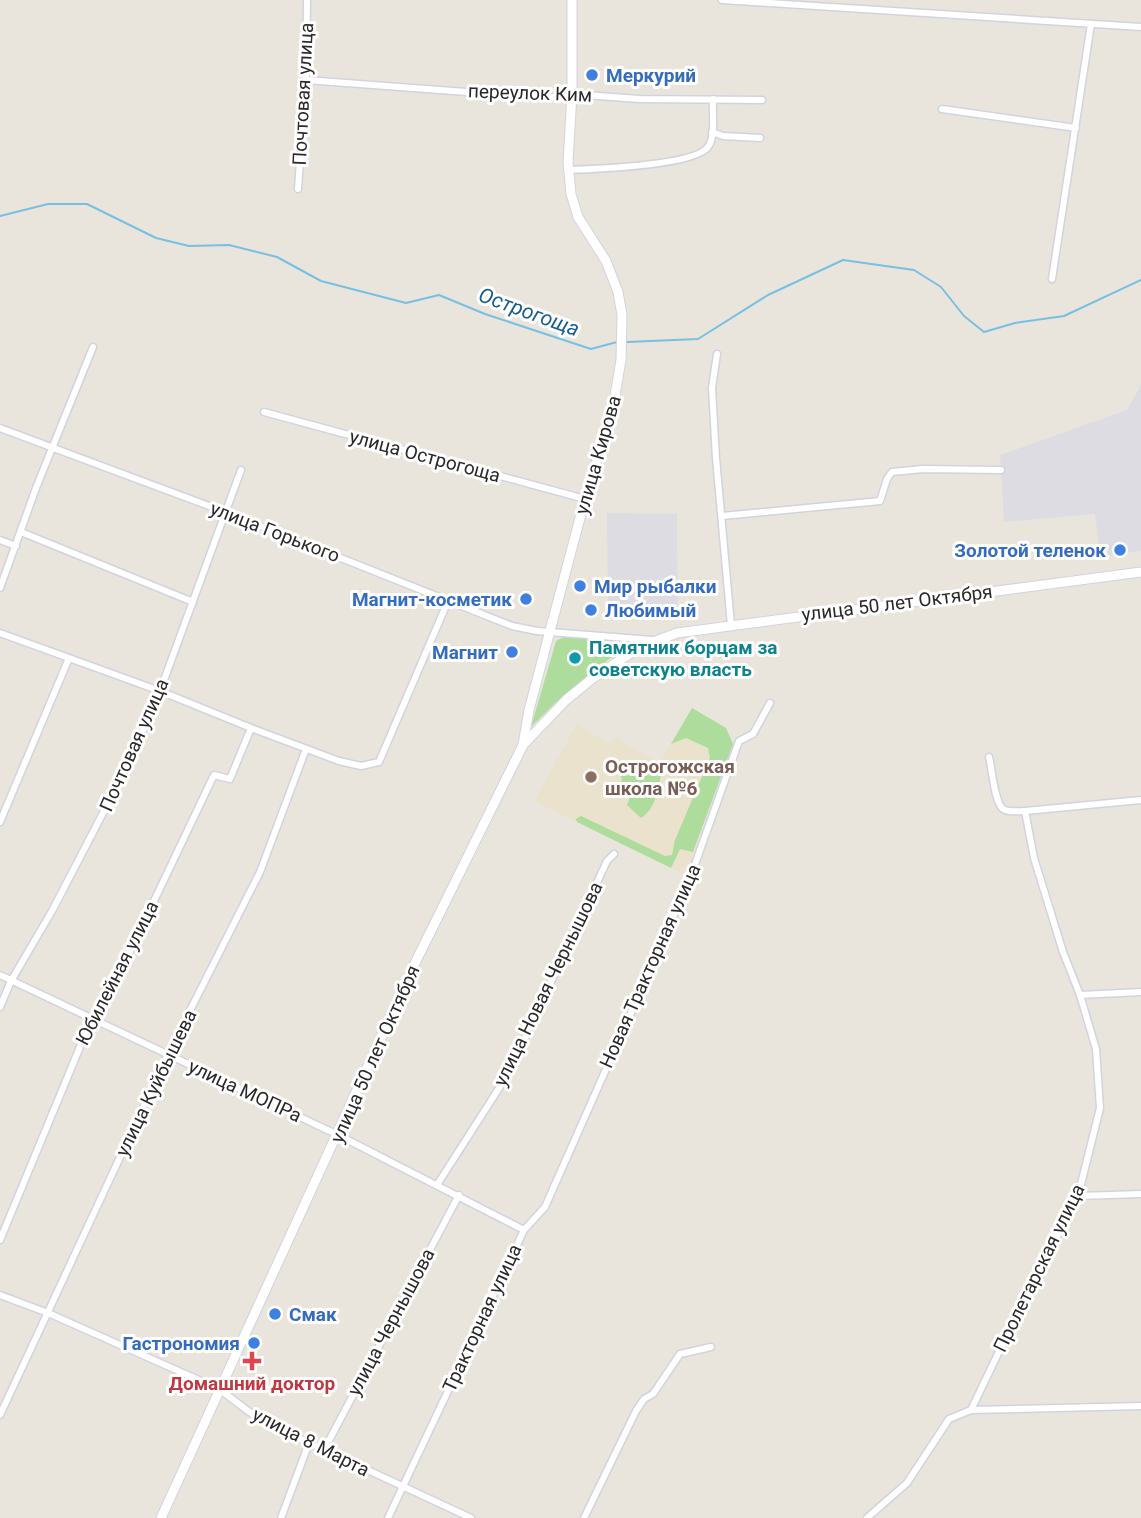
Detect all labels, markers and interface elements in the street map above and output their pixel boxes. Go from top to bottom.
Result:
street label: Почтовая улица [288,22,318,166]
place label: Меркурий [606,64,696,87]
marker: Меркурий [584,67,600,83]
street label: переулок Ким [468,79,592,107]
water label: Острогоща [475,283,583,341]
street label: улица Кирова [570,393,626,517]
street label: улица Острогоща [347,425,503,487]
street label: улица Горького [207,497,343,567]
place label: Золотой теленок [954,539,1106,562]
marker: Золотой теленок [1112,542,1128,558]
place label: Мир рыбалки [594,575,716,598]
marker: Мир рыбалки [572,578,588,594]
street label: улица 50 лет Октября [800,580,994,626]
place label: Магнит-косметик [352,588,512,611]
marker: Магнит-косметик [518,591,534,607]
place label: Любимый [605,599,696,622]
marker: Любимый [583,602,599,618]
place label: Памятник борцам за советскую власть [589,636,777,681]
place label: Магнит [432,641,498,664]
marker: Магнит [504,644,520,660]
marker: Памятник борцам за советскую власть [567,650,583,666]
street label: Почтовая улица [94,675,174,815]
place label: Острогожская школа №6 [605,755,735,800]
marker: Острогожская школа №6 [583,769,599,785]
street label: Новая Тракторная улица [595,860,705,1072]
street label: улица Новая Чернышова [488,878,608,1090]
street label: Юбилейная улица [71,897,163,1049]
street label: улица 50 лет Октября [325,962,425,1146]
street label: улица Куйбышева [110,1006,202,1160]
street label: улица МОПРа [185,1055,305,1127]
street label: Пролетарская улица [988,1180,1090,1356]
street label: Тракторная улица [438,1240,526,1396]
street label: улица Чернышова [342,1244,440,1400]
place label: Смак [289,1303,337,1326]
marker: Смак [267,1306,283,1322]
place label: Гастрономия [123,1332,240,1355]
marker: Гастрономия [246,1335,262,1351]
marker: Домашний доктор [244,1353,260,1369]
place label: Домашний доктор [169,1372,335,1395]
street label: улица 8 Марта [249,1403,373,1481]

